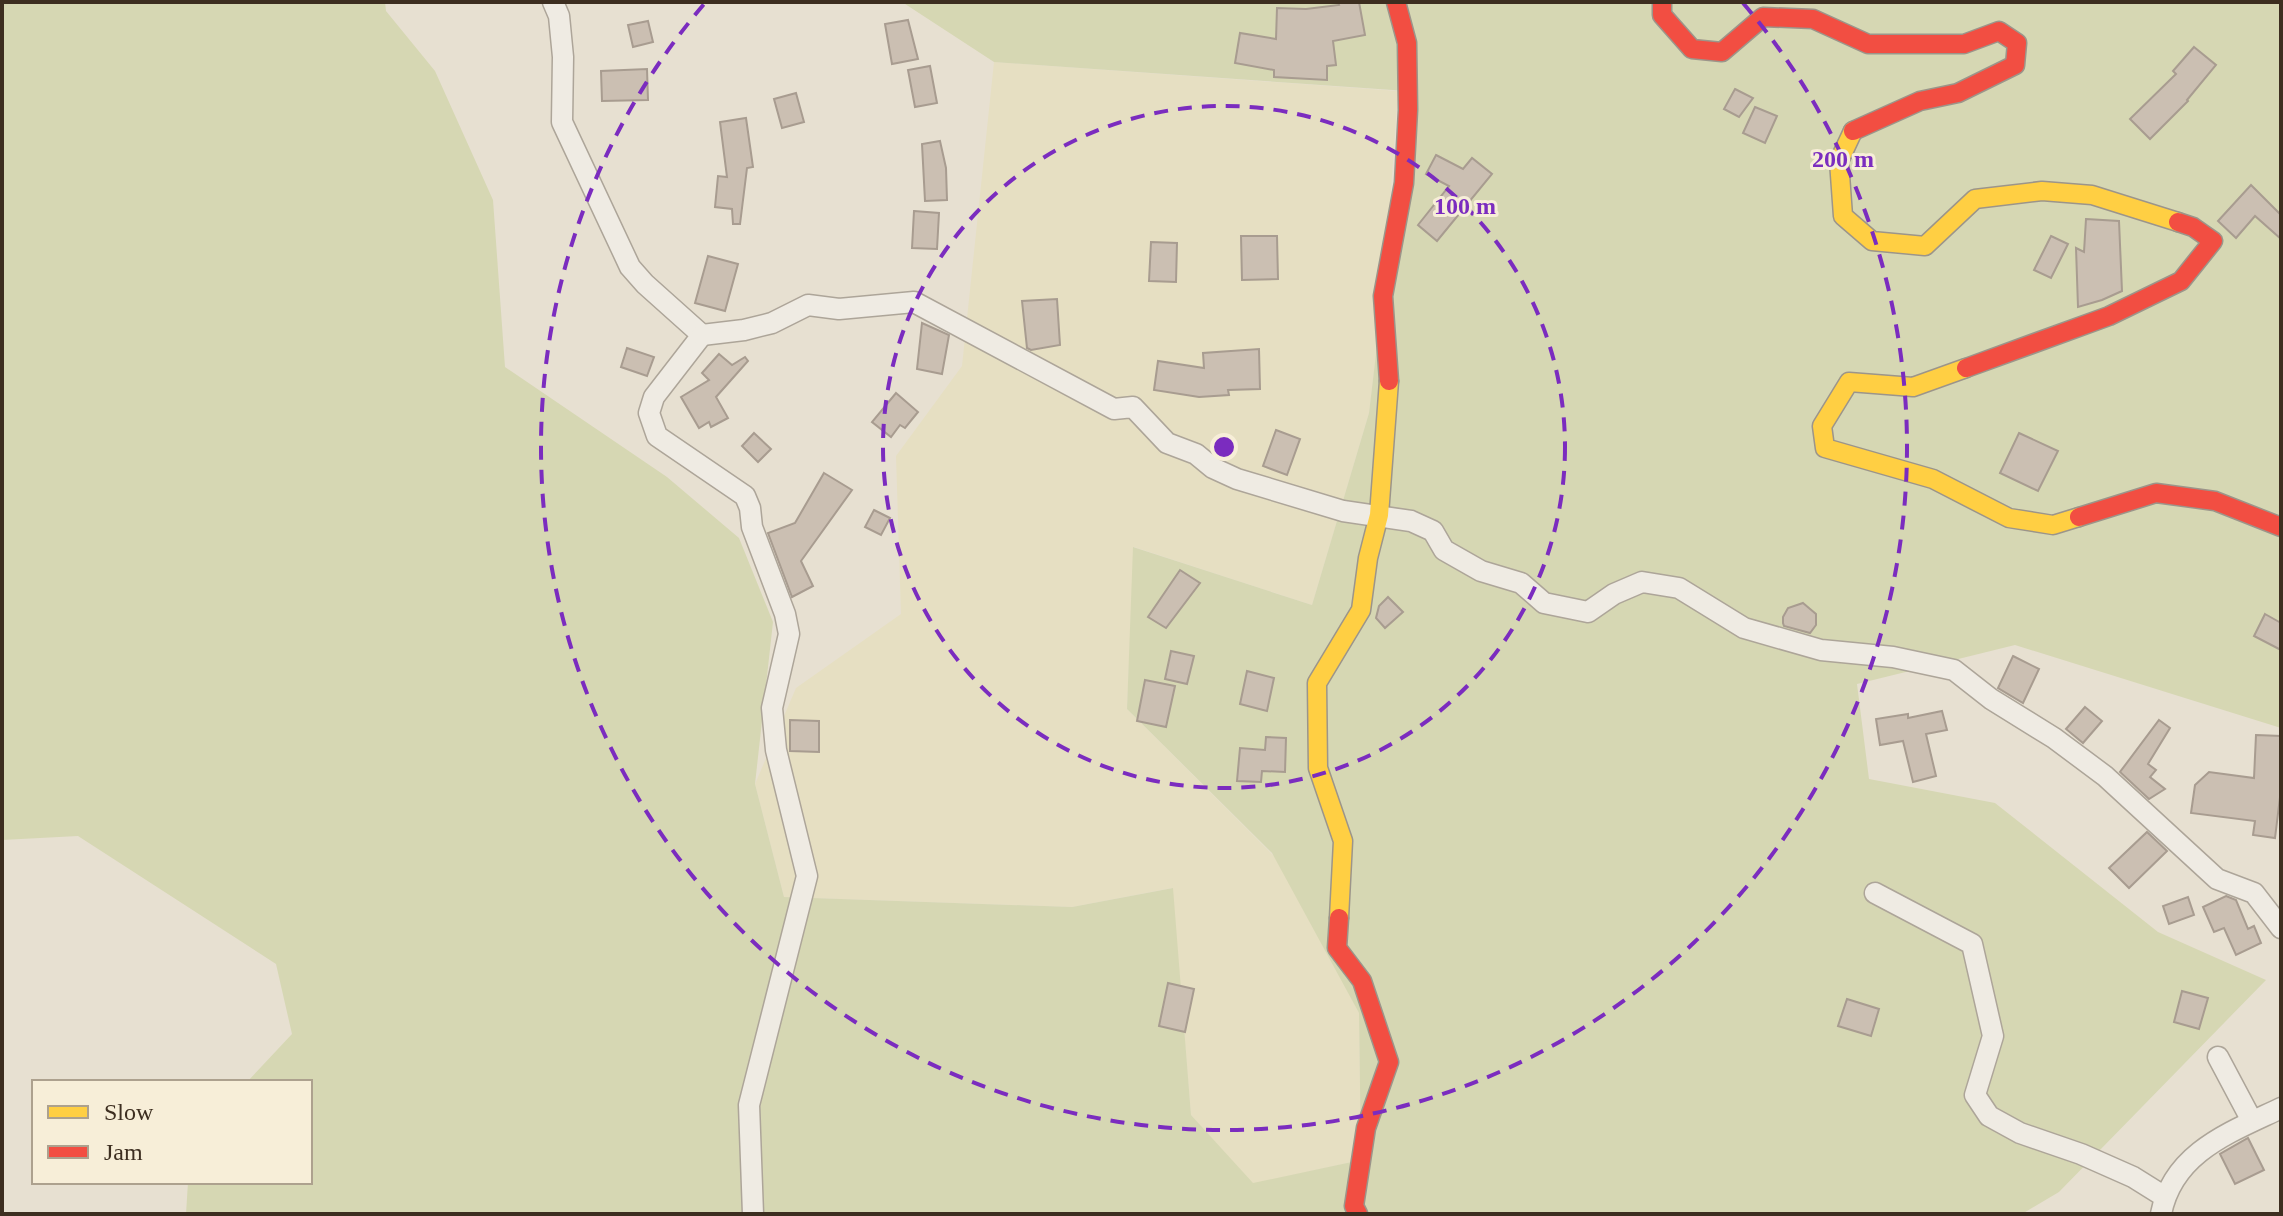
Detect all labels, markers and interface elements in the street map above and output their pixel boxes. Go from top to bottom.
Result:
text: 200 m [1812,146,1874,172]
text: 100 m [1434,193,1496,219]
centre of rings [1210,433,1238,461]
legend [32,1080,312,1184]
text: Slow [104,1099,154,1125]
text: Jam [104,1139,143,1165]

